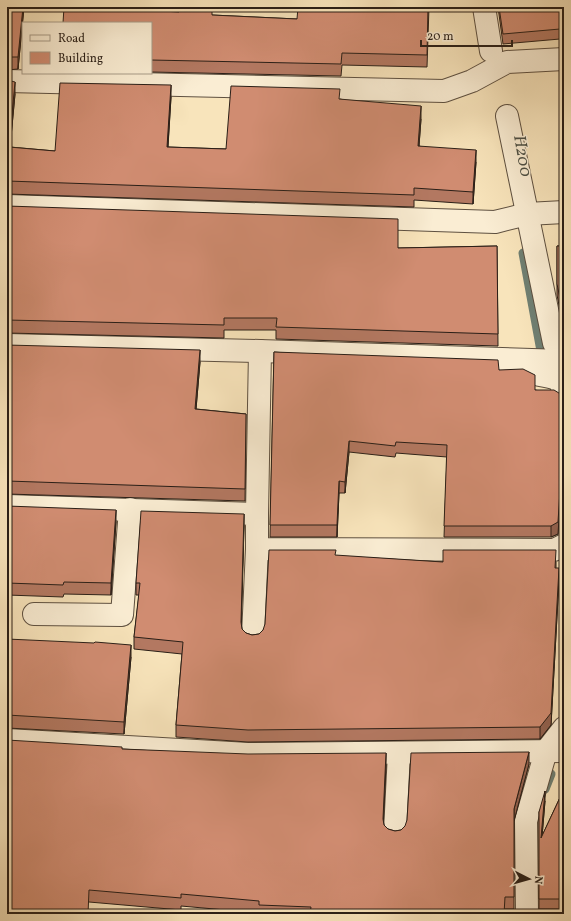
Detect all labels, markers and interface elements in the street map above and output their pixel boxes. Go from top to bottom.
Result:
legend [22,22,152,74]
scale bar [421,22,512,48]
text: 20 m [427,29,454,45]
text: Road [58,31,85,47]
text: Building [58,51,103,67]
water label: H200 [507,133,537,179]
north arrow [509,859,549,899]
text: N [530,875,545,885]

